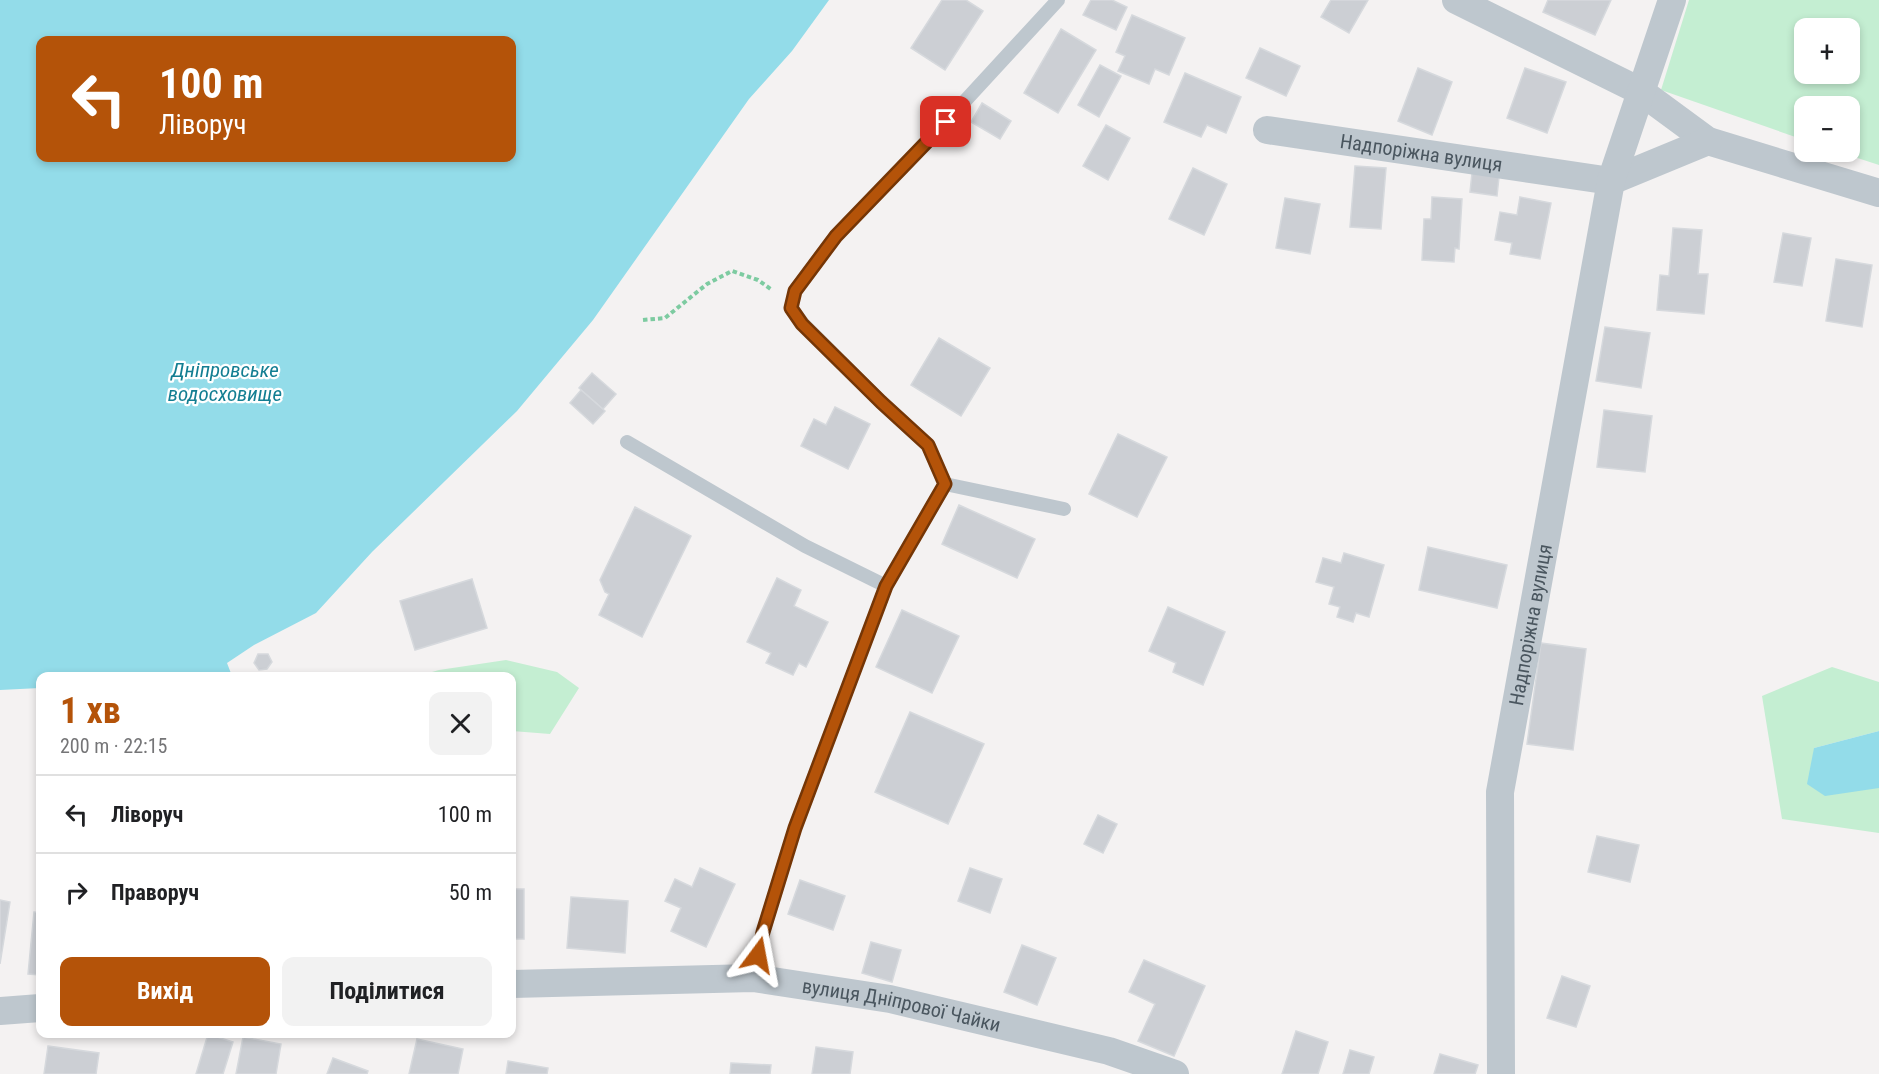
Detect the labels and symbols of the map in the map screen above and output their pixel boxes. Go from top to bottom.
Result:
pin [920,96,971,147]
street label: Надпоріжна вулиця [1339,129,1504,177]
water label: Дніпровське водосховище [168,358,282,406]
street label: Надпоріжна вулиця [1504,542,1557,707]
position arrow [726,923,790,987]
street label: вулиця Дніпрової Чайки [800,974,1003,1037]

